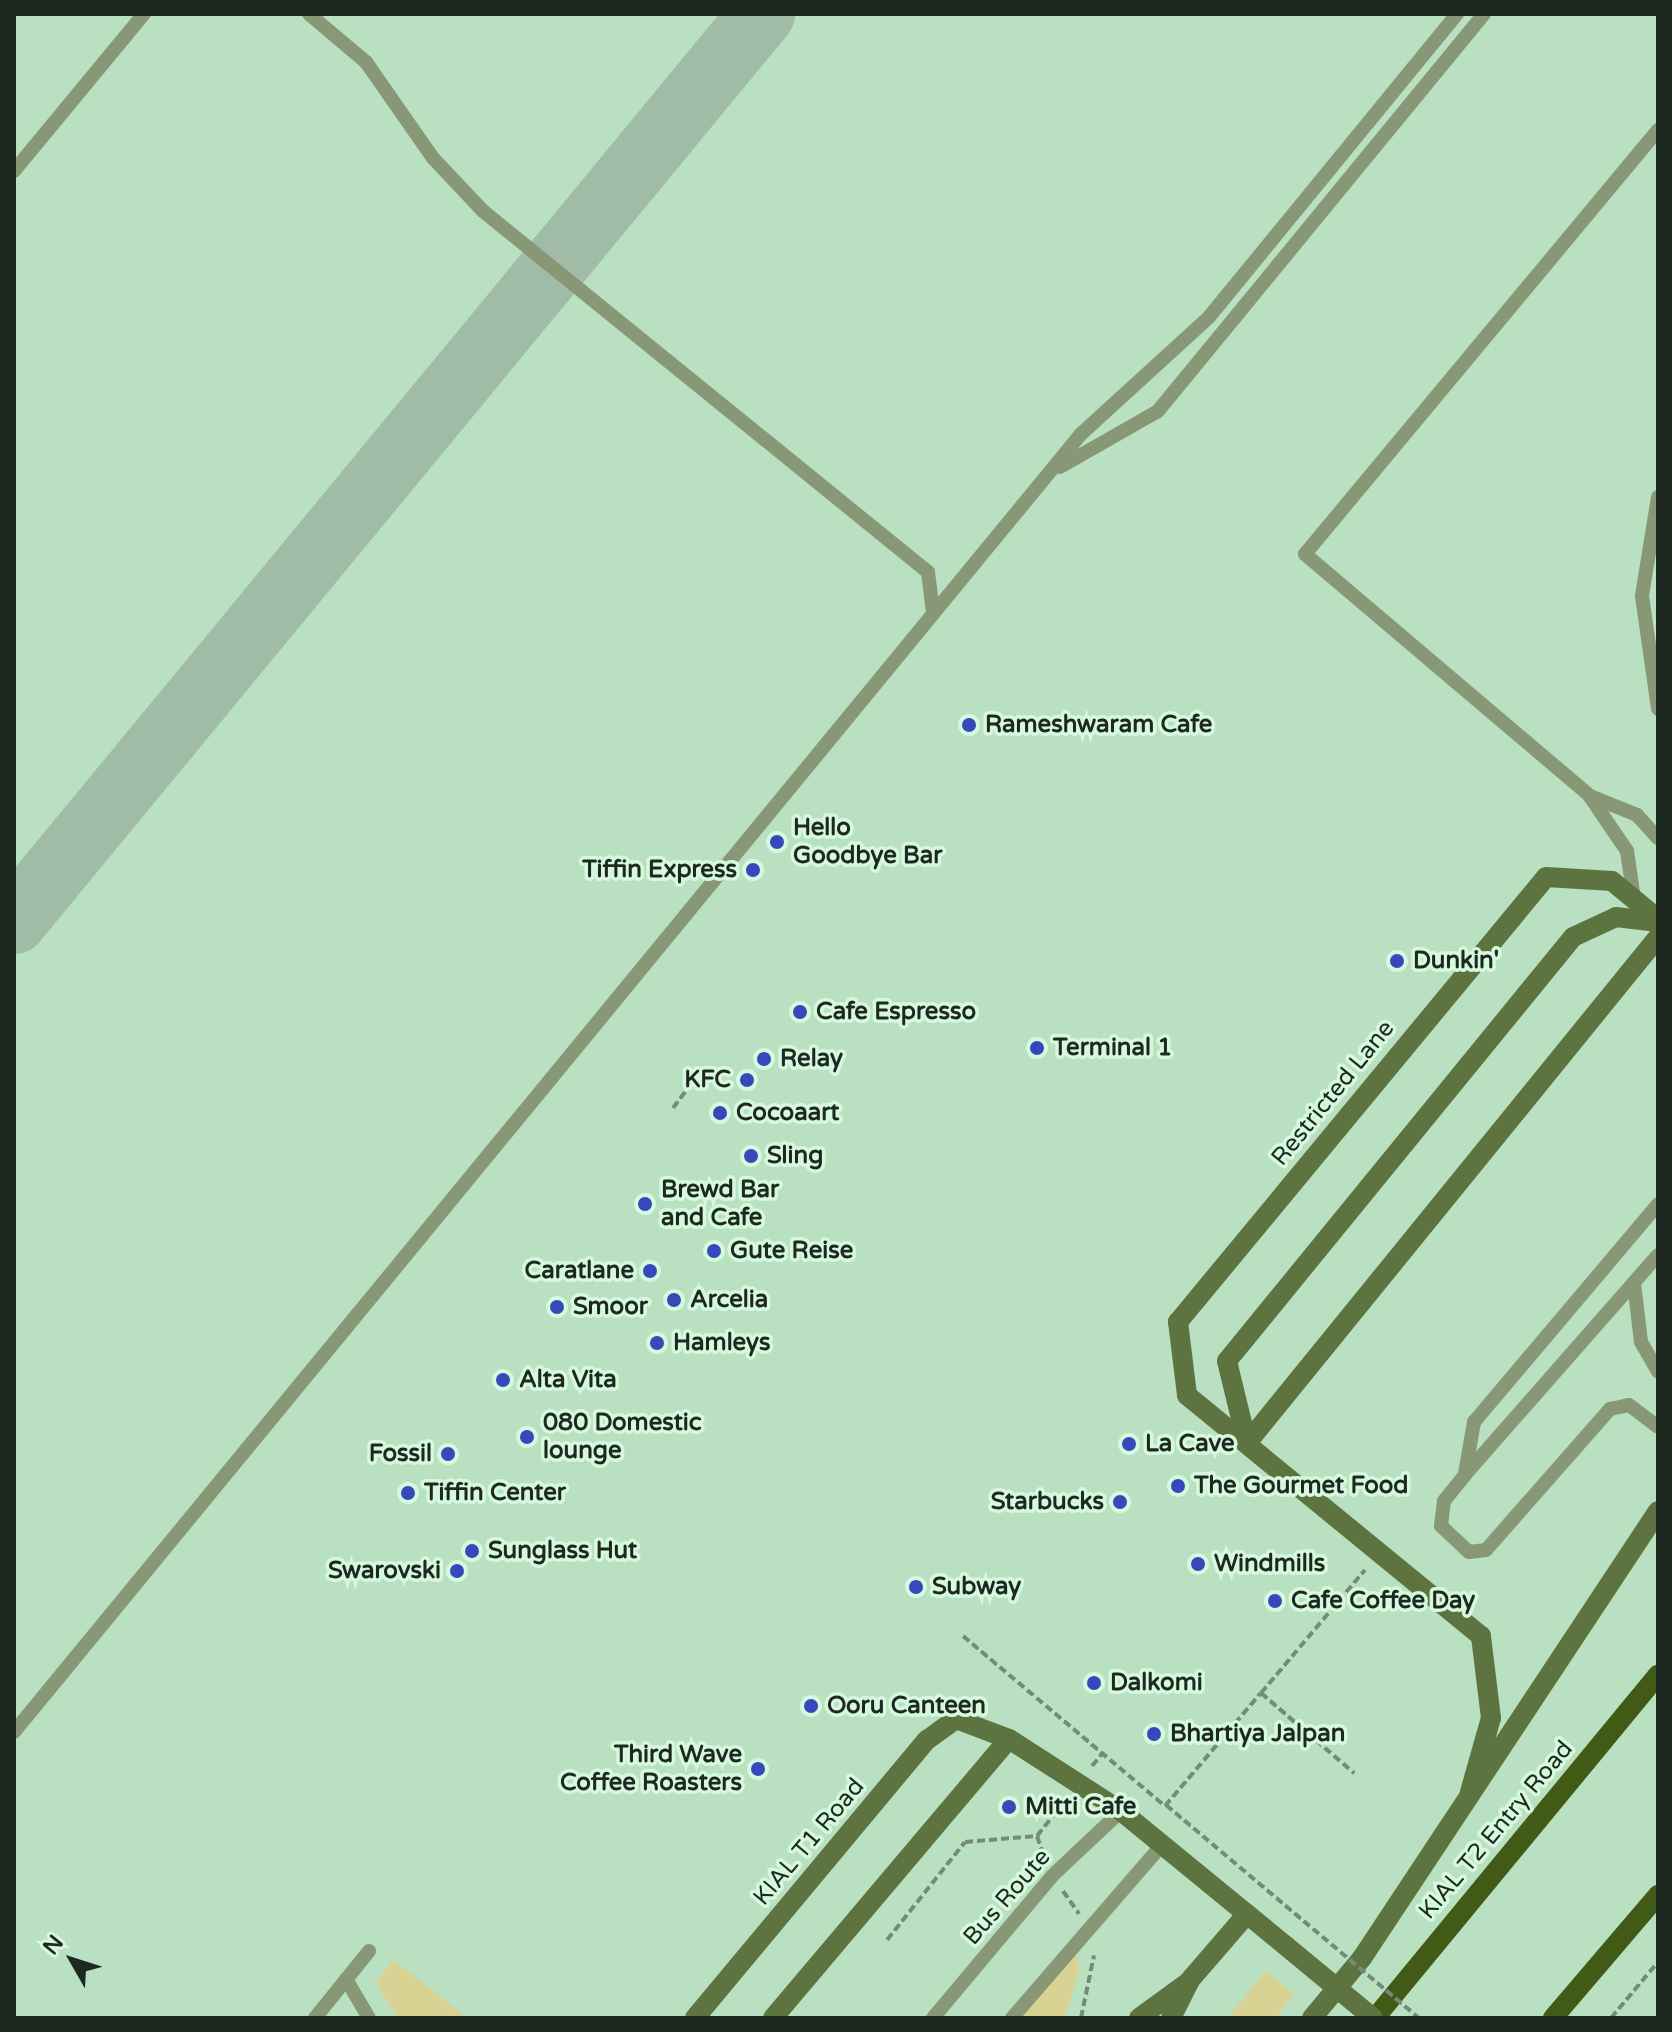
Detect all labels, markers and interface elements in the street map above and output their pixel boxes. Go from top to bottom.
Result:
place label: Rameshwaram Cafe [985,711,1212,739]
marker: Rameshwaram Cafe [960,716,978,734]
place label: Hello Goodbye Bar [793,814,942,870]
marker: Hello Goodbye Bar [768,833,786,851]
place label: Tiffin Express [582,856,737,884]
marker: Tiffin Express [744,861,762,879]
place label: Dunkin' [1413,947,1499,975]
marker: Dunkin' [1388,952,1406,970]
place label: Cafe Espresso [816,998,976,1026]
marker: Cafe Espresso [791,1003,809,1021]
street label: Restricted Lane [1266,1014,1400,1172]
place label: Terminal 1 [1053,1034,1172,1062]
marker: Terminal 1 [1028,1039,1046,1057]
place label: Relay [780,1045,843,1073]
marker: Relay [755,1050,773,1068]
place label: KFC [684,1066,731,1094]
marker: KFC [738,1071,756,1089]
place label: Cocoaart [736,1099,840,1127]
marker: Cocoaart [711,1104,729,1122]
place label: Sling [767,1142,823,1170]
marker: Sling [742,1147,760,1165]
place label: Brewd Bar and Cafe [661,1176,779,1232]
marker: Brewd Bar and Cafe [636,1195,654,1213]
place label: Gute Reise [730,1237,853,1265]
marker: Gute Reise [705,1242,723,1260]
place label: Caratlane [525,1257,634,1285]
marker: Caratlane [641,1262,659,1280]
place label: Arcelia [690,1286,768,1314]
marker: Arcelia [665,1291,683,1309]
place label: Smoor [573,1293,648,1321]
marker: Smoor [548,1298,566,1316]
place label: Hamleys [673,1329,770,1357]
marker: Hamleys [648,1334,666,1352]
place label: Alta Vita [519,1366,617,1394]
marker: Alta Vita [494,1371,512,1389]
place label: 080 Domestic lounge [543,1409,702,1465]
marker: 080 Domestic lounge [518,1428,536,1446]
place label: La Cave [1145,1430,1235,1458]
marker: La Cave [1120,1435,1138,1453]
place label: Fossil [369,1440,432,1468]
marker: Fossil [439,1445,457,1463]
place label: The Gourmet Food [1194,1472,1408,1500]
marker: The Gourmet Food [1169,1477,1187,1495]
place label: Tiffin Center [424,1479,566,1507]
marker: Tiffin Center [399,1484,417,1502]
place label: Starbucks [991,1488,1104,1516]
marker: Starbucks [1111,1493,1129,1511]
place label: Sunglass Hut [488,1537,637,1565]
marker: Sunglass Hut [463,1542,481,1560]
place label: Windmills [1214,1550,1325,1578]
marker: Windmills [1189,1555,1207,1573]
place label: Swarovski [328,1557,441,1585]
marker: Swarovski [448,1562,466,1580]
place label: Subway [932,1573,1021,1601]
marker: Subway [907,1578,925,1596]
place label: Cafe Coffee Day [1291,1587,1475,1615]
marker: Cafe Coffee Day [1266,1592,1284,1610]
place label: Dalkomi [1110,1669,1203,1697]
marker: Dalkomi [1085,1674,1103,1692]
place label: Ooru Canteen [827,1692,986,1720]
marker: Ooru Canteen [802,1697,820,1715]
place label: Bhartiya Jalpan [1170,1720,1345,1748]
marker: Bhartiya Jalpan [1145,1725,1163,1743]
street label: KIAL T2 Entry Road [1413,1735,1579,1925]
place label: Third Wave Coffee Roasters [560,1741,742,1797]
marker: Third Wave Coffee Roasters [749,1760,767,1778]
street label: KIAL T1 Road [747,1773,871,1911]
place label: Mitti Cafe [1025,1793,1136,1821]
marker: Mitti Cafe [1000,1798,1018,1816]
street label: Bus Route [958,1843,1056,1951]
north arrow [32,1920,112,2000]
text: N [38,1930,69,1960]

